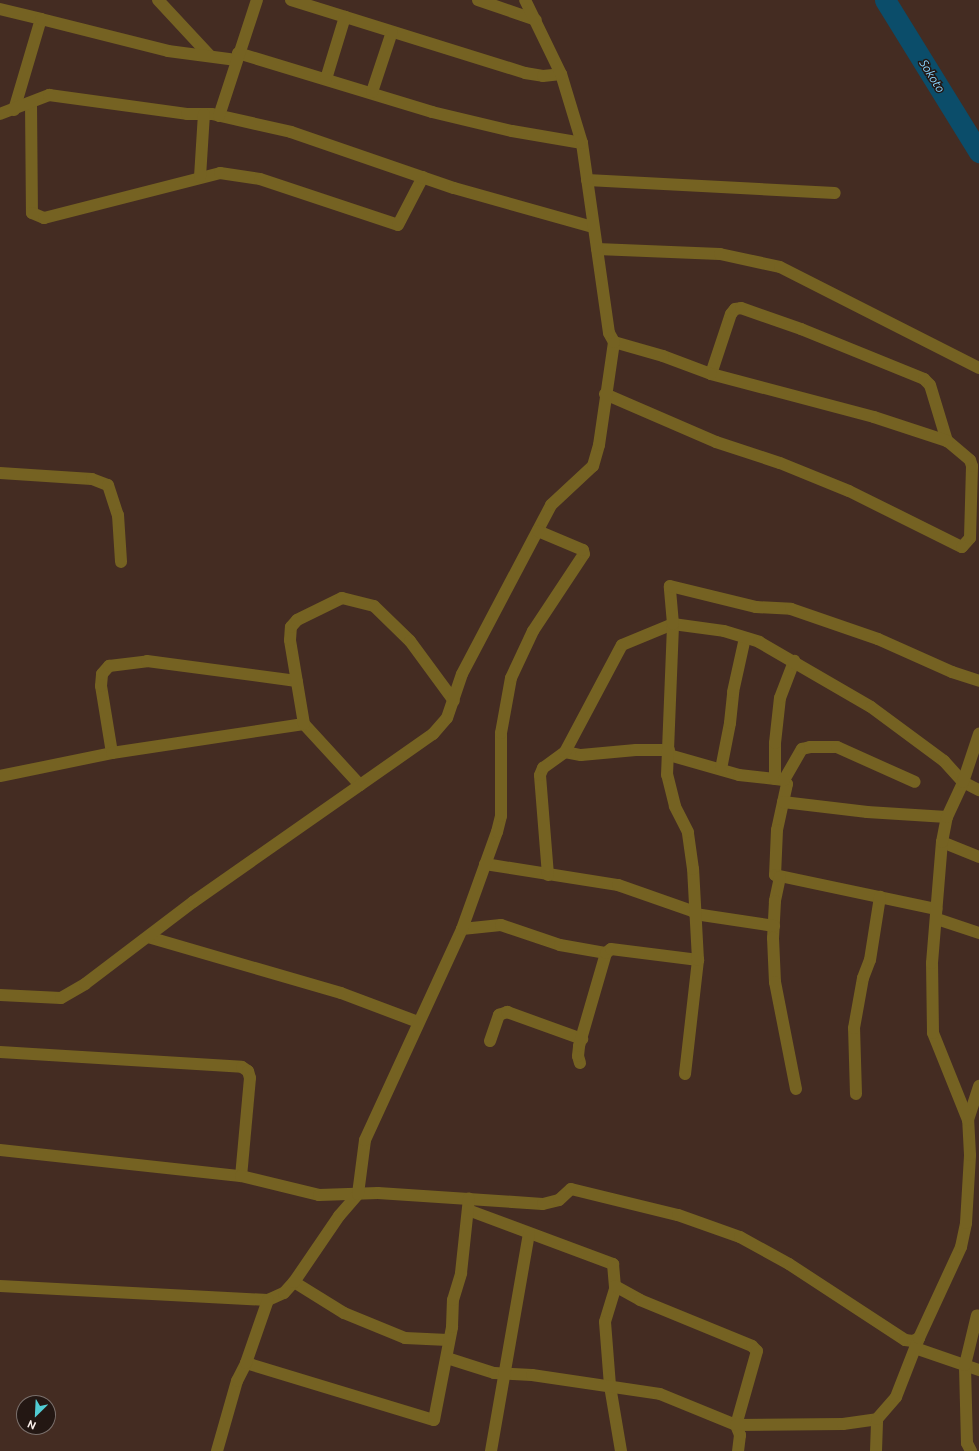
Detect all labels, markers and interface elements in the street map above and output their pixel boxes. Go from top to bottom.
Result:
water label: Sokoto [916,57,948,95]
north arrow [16,1395,56,1435]
text: N [25,1418,38,1432]

